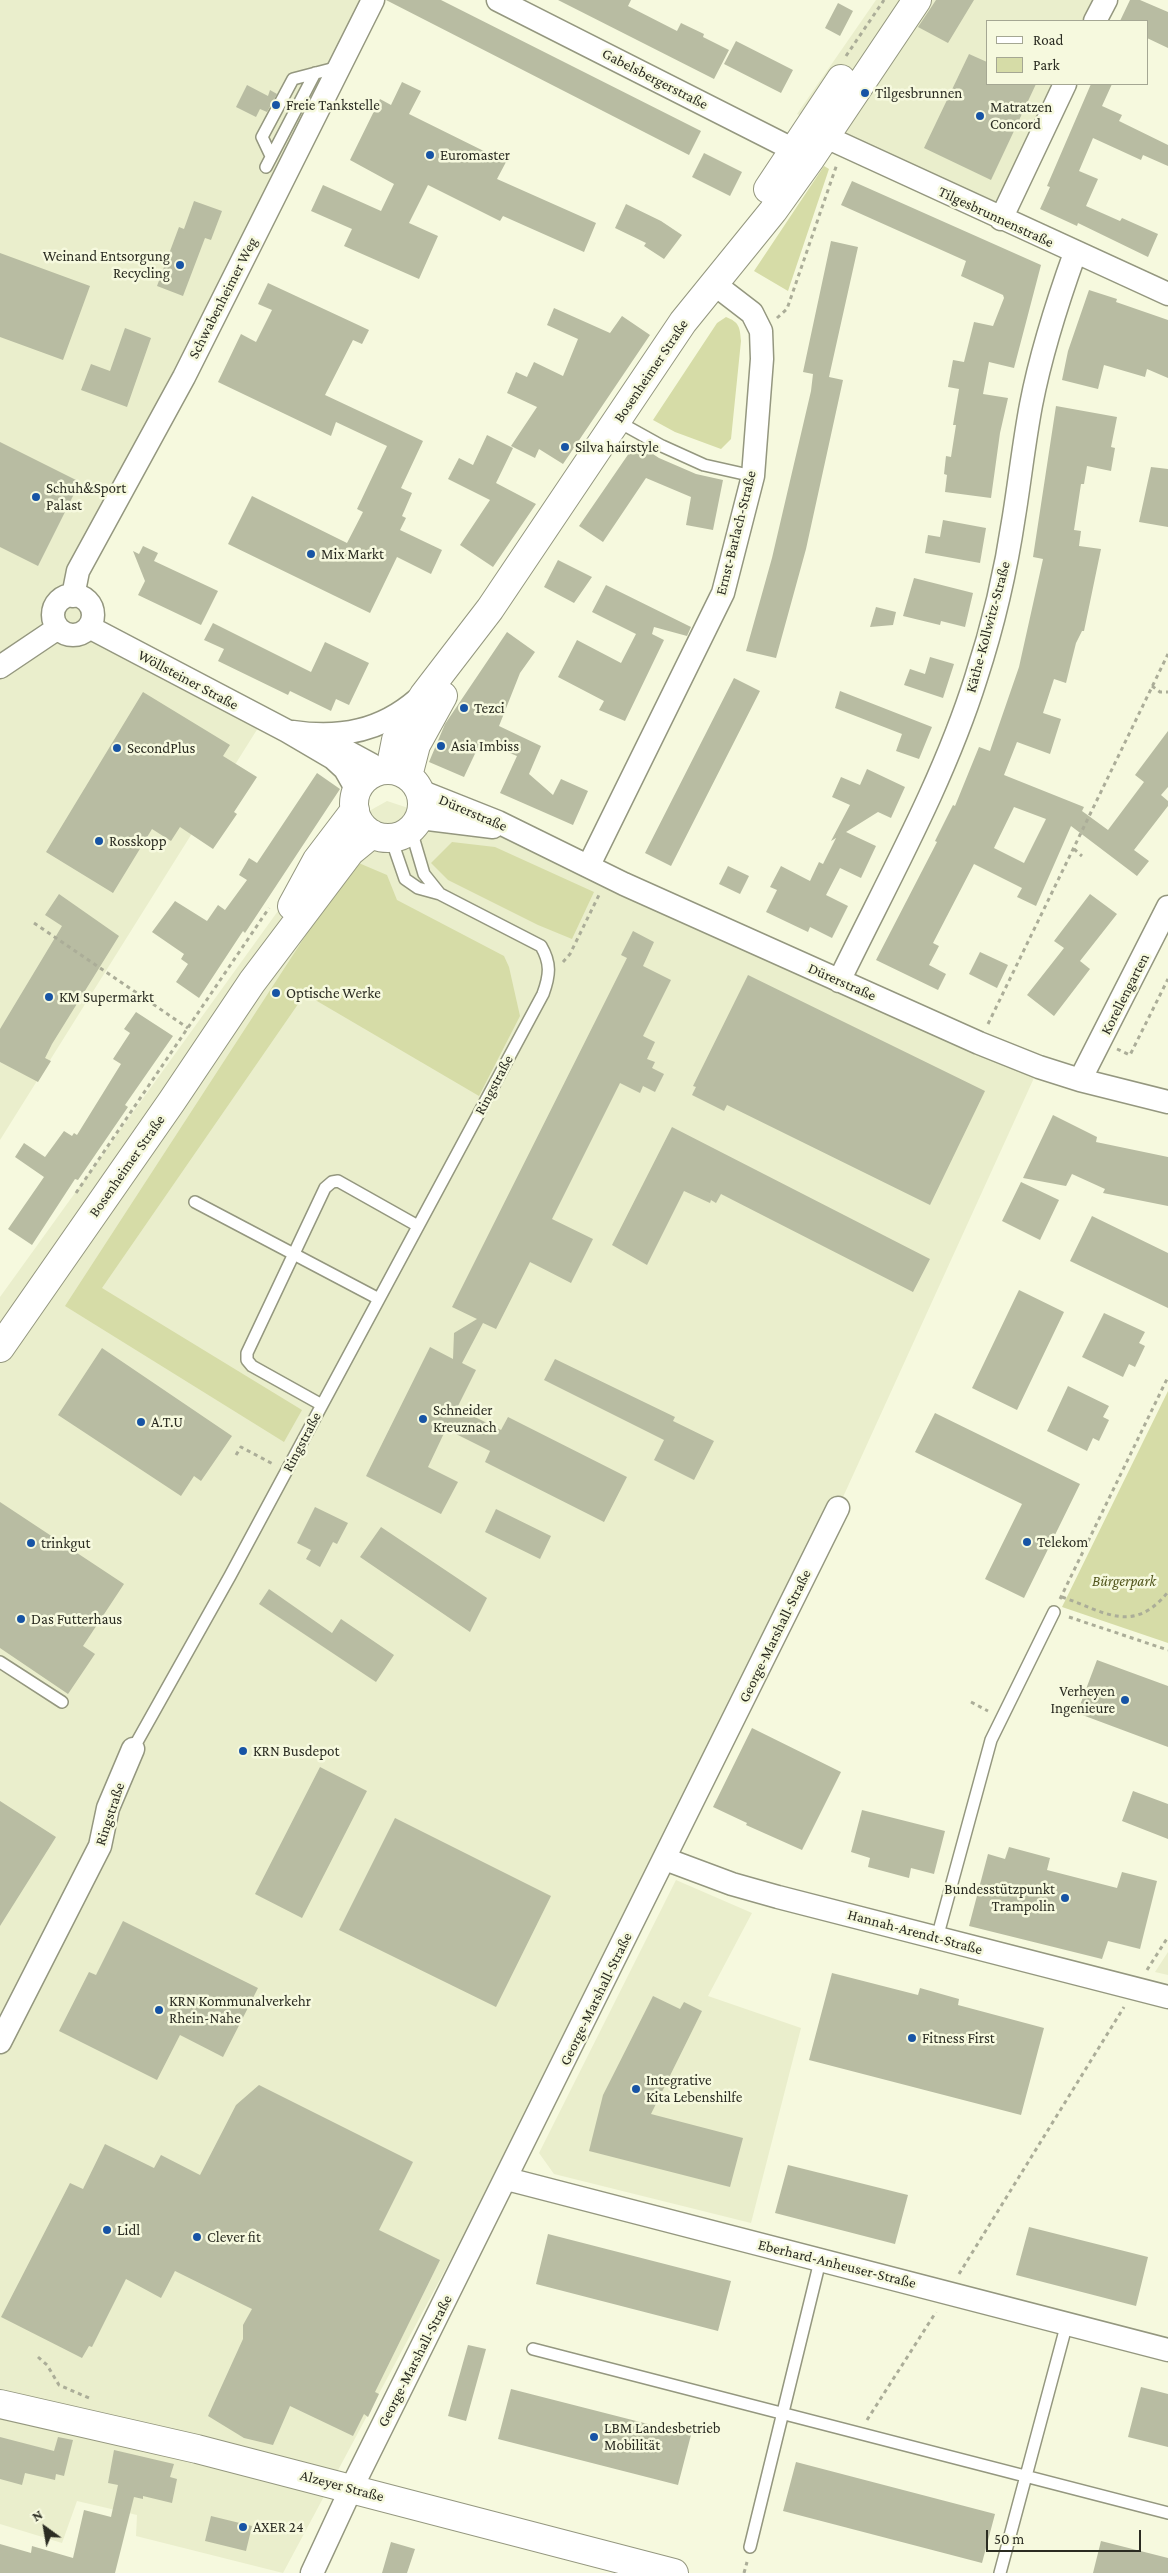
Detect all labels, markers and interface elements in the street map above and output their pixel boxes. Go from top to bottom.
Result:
legend [986,20,1148,85]
text: Road [1033,32,1063,48]
street label: Gabelsbergerstraße [599,45,711,113]
text: Park [1033,57,1060,73]
place label: Tilgesbrunnen [875,84,962,102]
marker: Tilgesbrunnen [859,87,871,99]
place label: Freie Tankstelle [286,96,380,114]
place label: Matratzen Concord [990,98,1052,133]
marker: Freie Tankstelle [270,99,282,111]
marker: Matratzen Concord [974,110,986,122]
place label: Euromaster [440,146,510,164]
marker: Euromaster [424,149,436,161]
street label: Tilgesbrunnenstraße [935,182,1057,252]
street label: Schwabenheimer Weg [185,234,261,362]
place label: Weinand Entsorgung Recycling [43,247,170,282]
marker: Weinand Entsorgung Recycling [174,259,186,271]
street label: Bosenheimer Straße [610,316,692,426]
place label: Silva hairstyle [575,438,659,456]
marker: Silva hairstyle [559,441,571,453]
street label: Ernst-Barlach-Straße [712,469,760,597]
place label: Schuh&Sport Palast [46,479,126,514]
marker: Schuh&Sport Palast [30,491,42,503]
place label: Mix Markt [321,545,384,563]
marker: Mix Markt [305,548,317,560]
street label: Käthe-Kollwitz-Straße [962,559,1014,695]
street label: Wöllsteiner Straße [135,646,241,714]
place label: Tezci [474,699,505,717]
marker: Tezci [458,702,470,714]
place label: Asia Imbiss [451,737,519,755]
place label: SecondPlus [127,739,195,757]
marker: Asia Imbiss [435,740,447,752]
marker: SecondPlus [111,742,123,754]
street label: Dürerstraße [436,791,510,835]
place label: Rosskopp [109,832,167,850]
marker: Rosskopp [93,835,105,847]
street label: Korellengarten [1097,950,1153,1038]
street label: Dürerstraße [805,959,879,1005]
place label: Optische Werke [286,984,381,1002]
marker: Optische Werke [270,987,282,999]
place label: KM Supermarkt [59,988,154,1006]
marker: KM Supermarkt [43,991,55,1003]
street label: Ringstraße [471,1052,517,1118]
street label: Bosenheimer Straße [85,1112,169,1220]
place label: Schneider Kreuznach [433,1401,497,1436]
street label: Ringstraße [279,1409,325,1475]
place label: A.T.U [151,1413,183,1431]
marker: Schneider Kreuznach [417,1413,429,1425]
marker: A.T.U [135,1416,147,1428]
place label: Telekom [1037,1533,1088,1551]
place label: trinkgut [41,1534,91,1552]
marker: Telekom [1021,1536,1033,1548]
marker: trinkgut [25,1537,37,1549]
street label: George-Marshall-Straße [735,1567,815,1705]
park label: Bürgerpark [1092,1572,1156,1590]
place label: Das Futterhaus [31,1610,122,1628]
marker: Das Futterhaus [15,1613,27,1625]
place label: Verheyen Ingenieure [1051,1682,1115,1717]
marker: Verheyen Ingenieure [1119,1694,1131,1706]
place label: KRN Busdepot [253,1742,339,1760]
marker: KRN Busdepot [237,1745,249,1757]
street label: Ringstraße [91,1780,129,1848]
place label: Bundesstützpunkt Trampolin [944,1880,1055,1915]
marker: Bundesstützpunkt Trampolin [1059,1892,1071,1904]
street label: Hannah-Arendt-Straße [846,1905,984,1959]
street label: George-Marshall-Straße [556,1930,636,2068]
place label: KRN Kommunalverkehr Rhein-Nahe [169,1992,311,2027]
marker: KRN Kommunalverkehr Rhein-Nahe [153,2004,165,2016]
place label: Fitness First [922,2029,995,2047]
marker: Fitness First [906,2032,918,2044]
place label: Integrative Kita Lebenshilfe [646,2071,742,2106]
marker: Integrative Kita Lebenshilfe [630,2083,642,2095]
place label: Lidl [117,2221,140,2239]
marker: Lidl [101,2224,113,2236]
place label: Clever fit [207,2228,261,2246]
marker: Clever fit [191,2231,203,2243]
street label: Eberhard-Anheuser-Straße [756,2236,918,2292]
street label: George-Marshall-Straße [374,2292,456,2430]
place label: LBM Landesbetrieb Mobilität [604,2419,720,2454]
marker: LBM Landesbetrieb Mobilität [588,2431,600,2443]
street label: Alzeyer Straße [298,2466,386,2506]
north arrow [20,2503,70,2553]
text: N [29,2506,45,2525]
place label: AXER 24 [253,2518,304,2536]
scale bar [988,2520,1143,2552]
marker: AXER 24 [237,2521,249,2533]
text: 50 m [994,2531,1024,2547]

